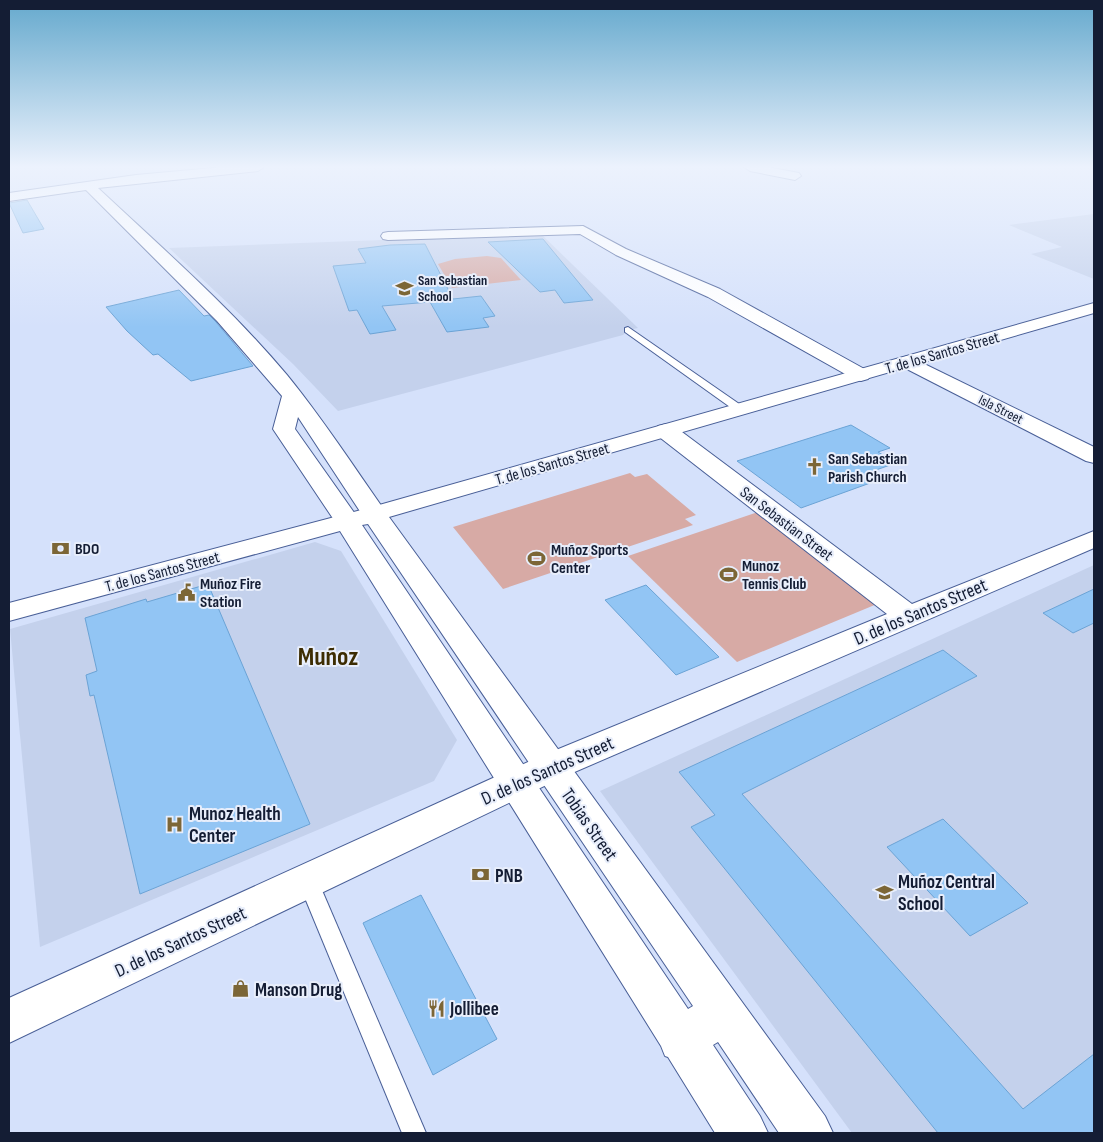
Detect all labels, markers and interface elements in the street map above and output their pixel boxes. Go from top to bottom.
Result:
place label: San Sebastian School [418,272,487,305]
school or university icon: San Sebastian School [394,278,414,298]
street label: T. de los Santos Street [883,328,1002,379]
street label: Isla Street [976,391,1026,428]
street label: T. de los Santos Street [493,439,612,490]
place label: San Sebastian Parish Church [828,450,907,487]
church icon: San Sebastian Parish Church [804,457,824,477]
street label: San Sebastian Street [736,483,836,565]
bank icon: BDO [51,538,71,558]
place label: BDO [75,540,99,559]
place label: Muñoz Sports Center [551,541,629,578]
street label: T. de los Santos Street [103,548,222,597]
sports icon: Muñoz Sports Center [527,548,547,568]
place label: Munoz Tennis Club [742,557,806,594]
sports icon: Munoz Tennis Club [718,564,738,584]
street label: D. de los Santos Street [850,574,991,651]
place label: Muñoz Fire Station [200,575,261,612]
public building icon: Muñoz Fire Station [176,582,196,602]
district label: Muñoz [298,642,358,673]
street label: D. de los Santos Street [478,732,618,811]
street label: Tobias Street [556,784,622,866]
place label: Munoz Health Center [189,803,281,848]
hospital icon: Munoz Health Center [165,814,185,834]
bank icon: PNB [471,865,491,885]
place label: PNB [495,865,523,888]
place label: Muñoz Central School [898,871,995,916]
school or university icon: Muñoz Central School [874,882,894,902]
street label: D. de los Santos Street [111,902,250,983]
shop icon: Manson Drug [231,979,251,999]
place label: Manson Drug [255,979,342,1002]
restaurant icon: Jollibee [426,998,446,1018]
place label: Jollibee [449,998,499,1021]

